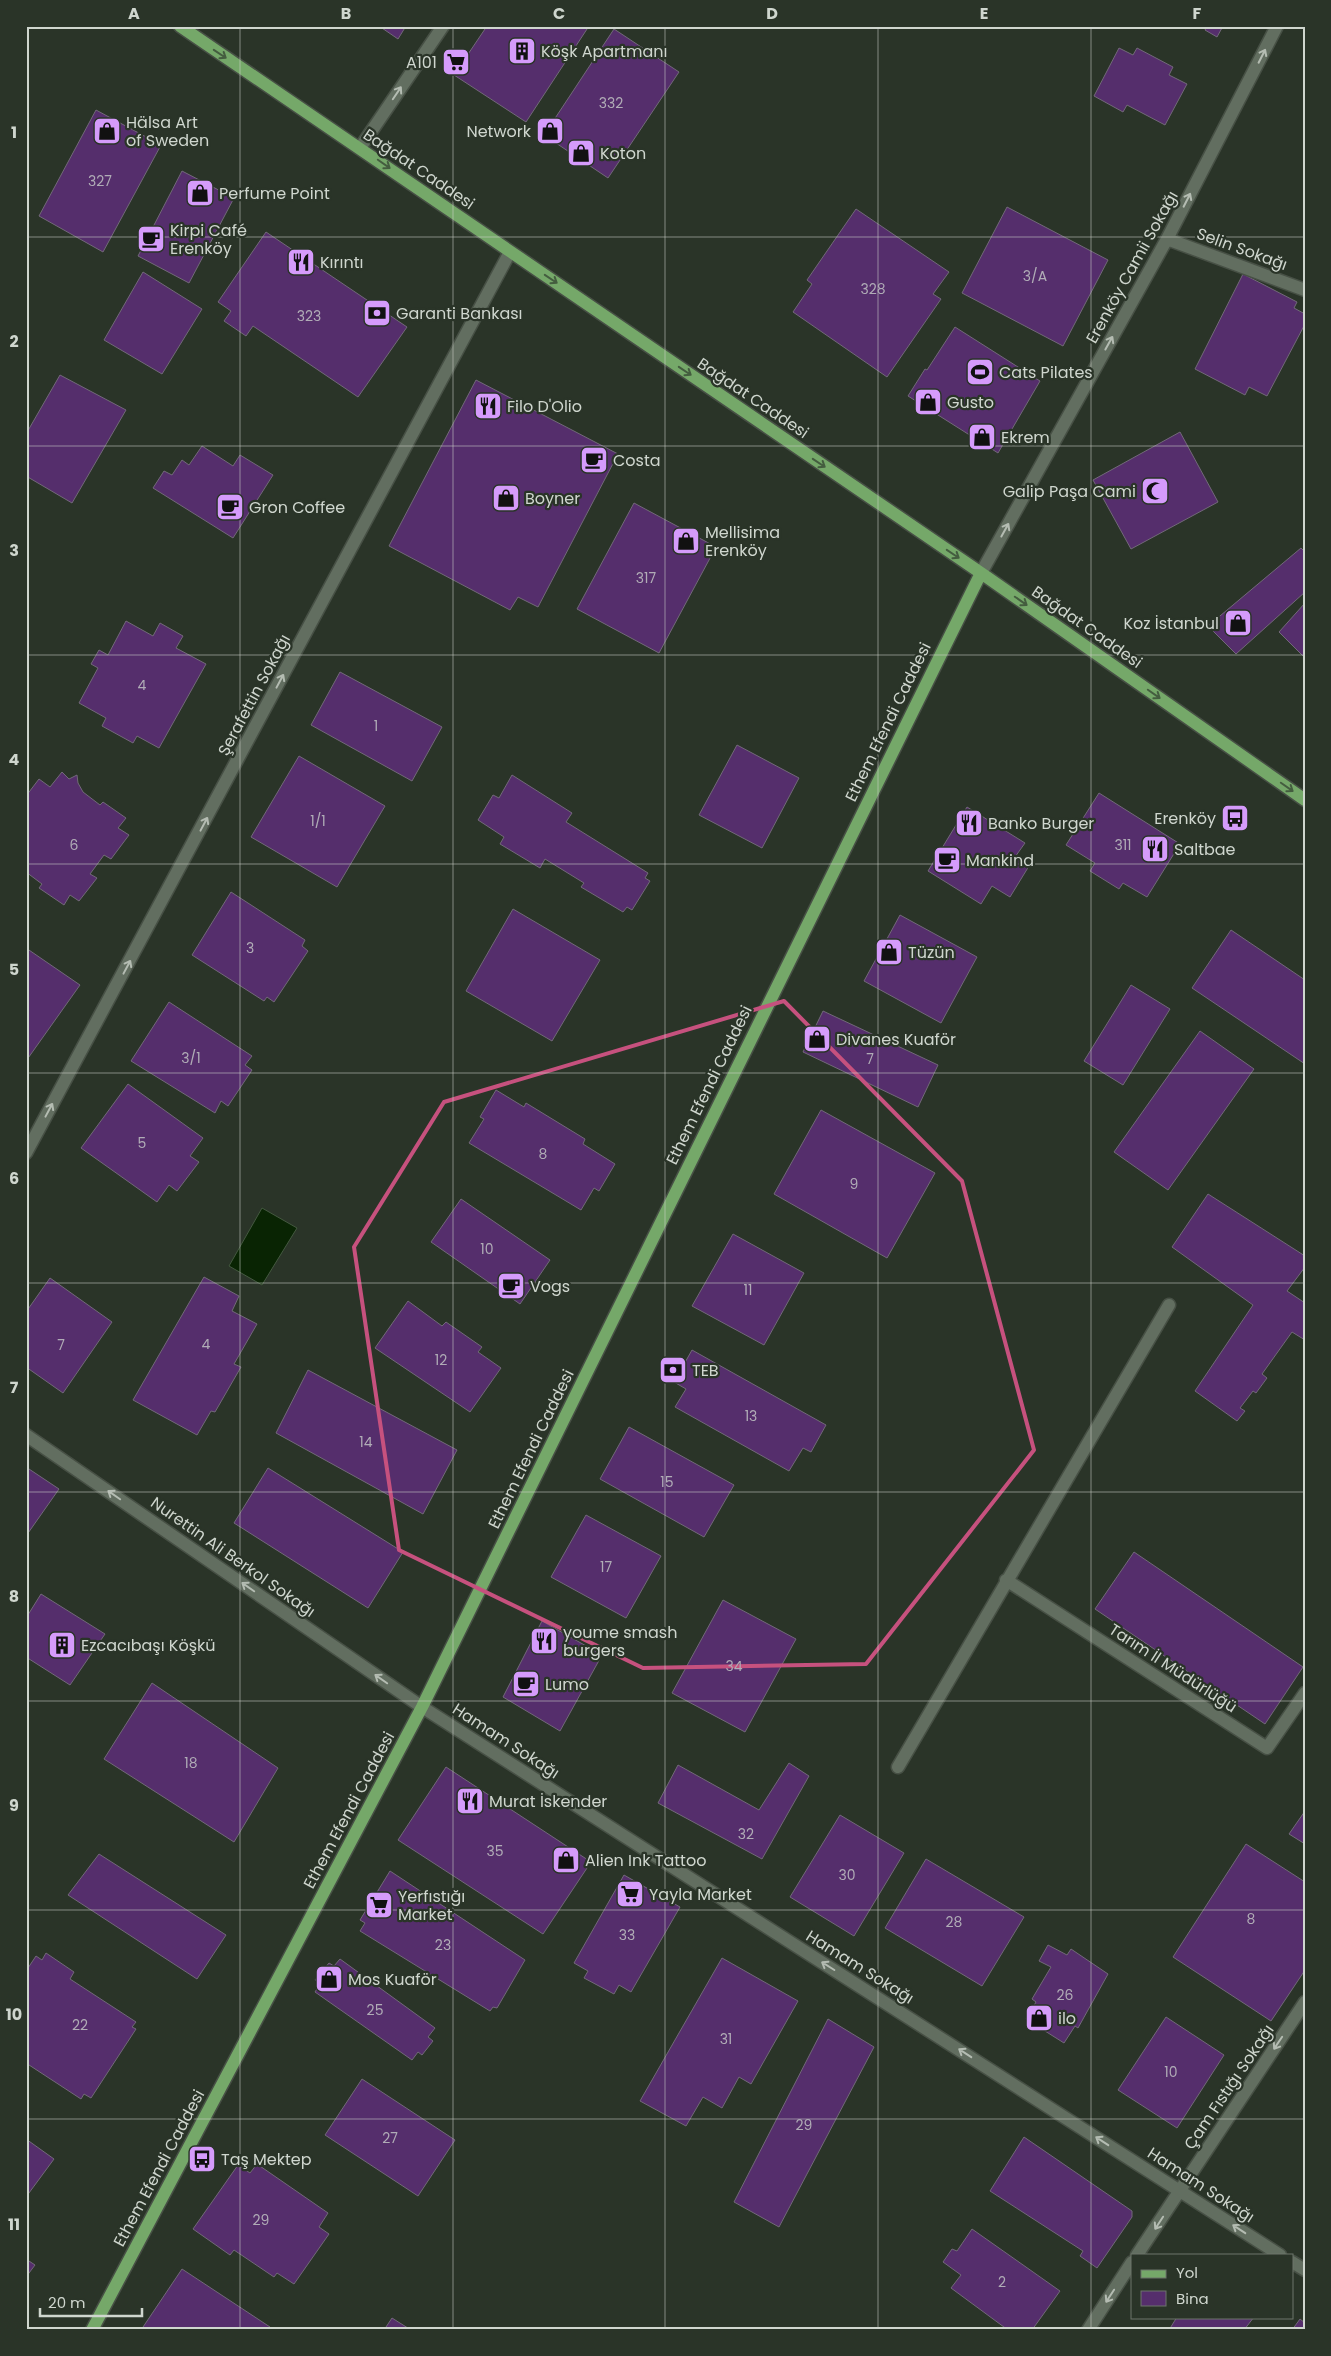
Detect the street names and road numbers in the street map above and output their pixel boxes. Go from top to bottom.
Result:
street label: Bağdat Caddesi [359,123,479,215]
street label: Erenköy Camii Sokağı [1080,186,1184,348]
street label: Selin Sokağı [1193,222,1291,276]
street label: Bağdat Caddesi [693,352,813,444]
street label: Bağdat Caddesi [1027,580,1147,674]
street label: Şerafettin Sokağı [212,630,296,760]
street label: Ethem Efendi Caddesi [839,638,937,806]
street label: Ethem Efendi Caddesi [660,1001,758,1169]
street label: Ethem Efendi Caddesi [482,1365,580,1533]
street label: Nurettin Ali Berkol Sokağı [146,1491,320,1623]
street label: Tarım İl Müdürlüğü [1104,1618,1242,1718]
street label: Hamam Sokağı [448,1698,564,1784]
street label: Ethem Efendi Caddesi [298,1728,400,1892]
street label: Hamam Sokağı [802,1925,918,2009]
street label: Çam Fıstığı Sokağı [1179,2020,1279,2154]
street label: Ethem Efendi Caddesi [108,2086,210,2250]
street label: Hamam Sokağı [1143,2142,1259,2228]

